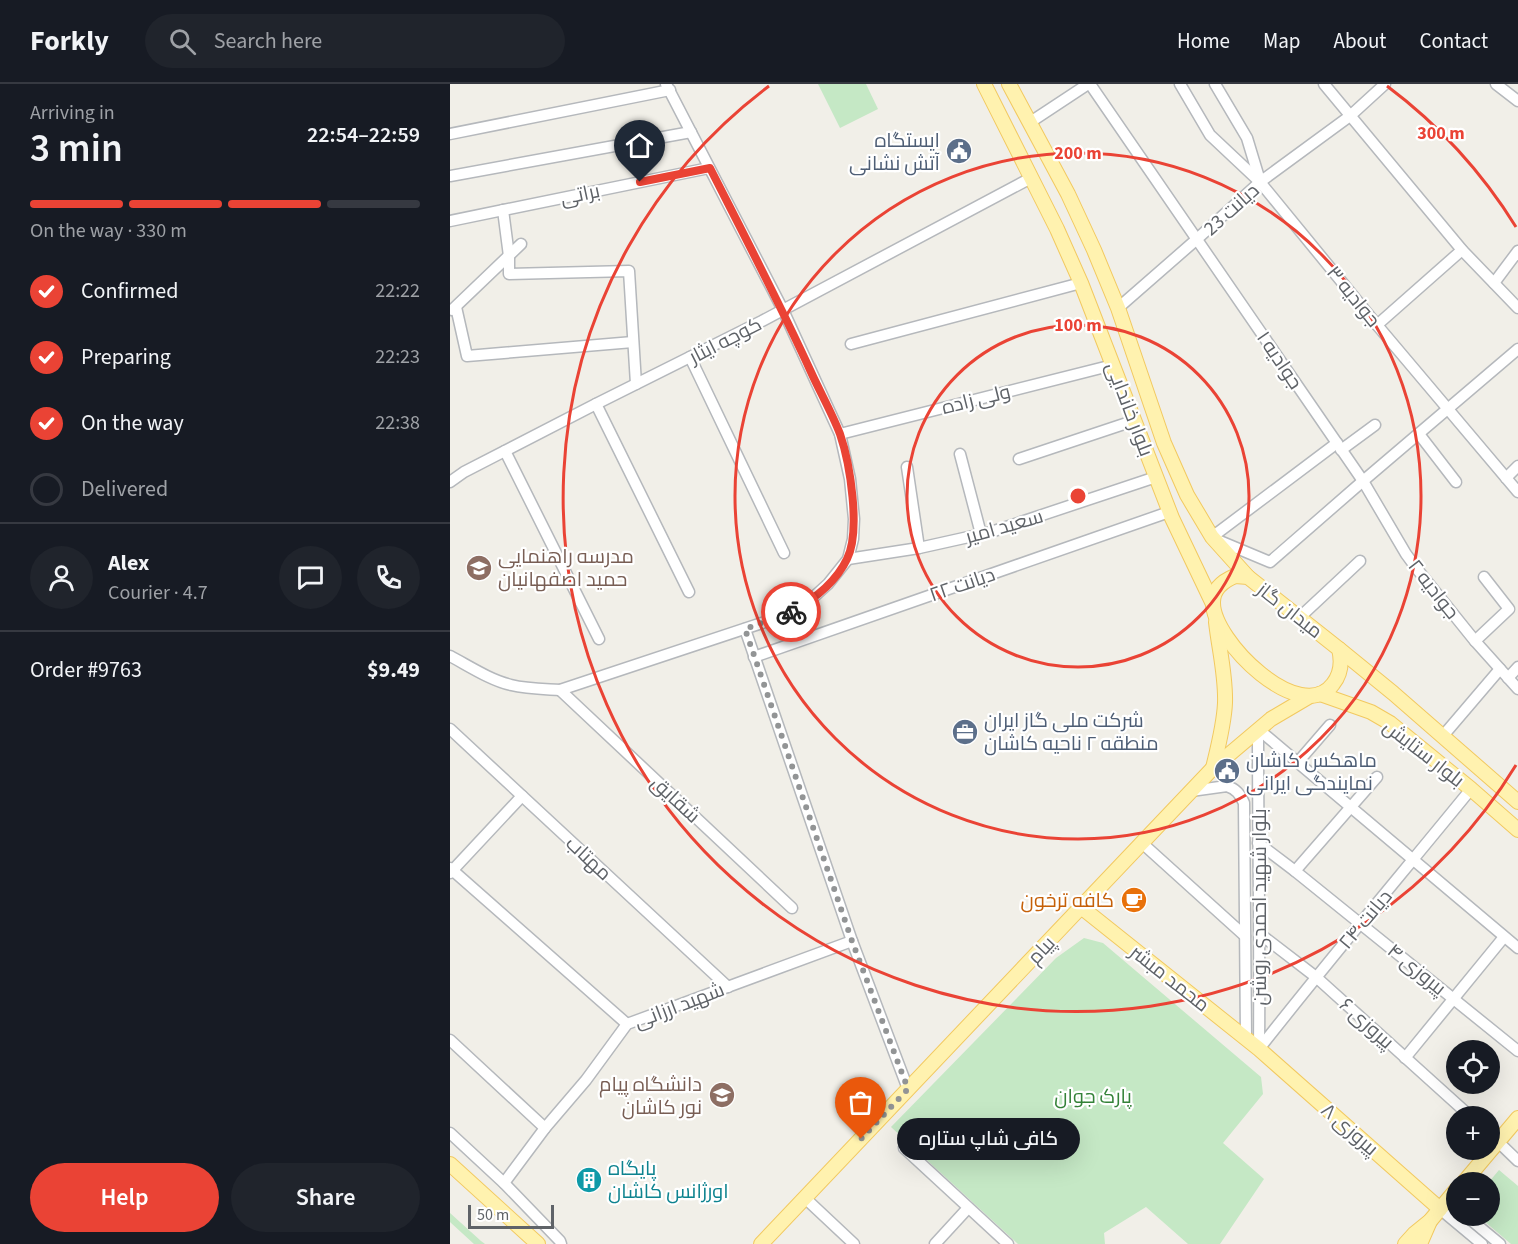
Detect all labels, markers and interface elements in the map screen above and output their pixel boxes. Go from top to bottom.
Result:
search box [145,14,565,68]
text: Forkly [30,21,109,61]
icon: search [166,25,199,58]
text: Search here [214,25,322,57]
text: Home [1177,26,1230,56]
text: Map [1263,26,1301,56]
text: About [1334,26,1386,56]
text: Contact [1419,26,1488,56]
text: Arriving in [30,99,115,127]
text: 22:54–22:59 [307,119,420,151]
pin [614,120,665,182]
text: 3 min [30,121,123,177]
text: 300 m [1417,121,1465,146]
place label: ایستگاه آتش نشانی [849,127,941,178]
icon: home [623,129,656,162]
public building icon: ایستگاه آتش نشانی [944,136,974,166]
text: 200 m [1054,141,1102,166]
street label: براتی [558,177,603,213]
street label: دیانت 23 [1198,177,1266,242]
text: On the way · 330 m [30,217,187,245]
street label: جوادیه ۳ [1320,260,1387,333]
icon: check [30,275,63,308]
text: Confirmed [81,275,178,307]
text: 22:22 [375,277,420,305]
street label: کوچه ایثار [683,311,767,372]
text: 100 m [1054,313,1102,338]
street label: جوادیه ۱ [1249,326,1309,395]
icon: check [30,341,63,374]
text: Preparing [81,341,171,373]
text: 22:23 [375,343,420,371]
street label: بلوار خاندایی [1098,358,1160,461]
street label: ولی زاده [939,378,1014,422]
icon: check [30,407,63,440]
text: On the way [81,407,184,439]
text: 22:38 [375,409,420,437]
text: Delivered [81,473,168,505]
centre of rings [1068,486,1088,506]
street label: سعید امیر [961,502,1047,552]
place label: مدرسه راهنمایی حمید اصفهانیان [498,543,634,594]
button: person [30,546,93,609]
button: chat [279,546,342,609]
button: phone [357,546,420,609]
text: Alex [108,547,149,579]
school or university icon: مدرسه راهنمایی حمید اصفهانیان [464,553,494,583]
street label: جوادیه ۲ [1401,554,1466,625]
street label: دیانت ۲۲ [926,561,999,609]
street label: میدان گاز [1250,576,1328,645]
text: Courier · 4.7 [108,579,208,607]
courier [761,582,821,642]
icon: bike [775,596,808,629]
text: Order #9763 [30,654,142,686]
text: $9.49 [367,654,420,686]
place label: شرکت ملی گاز ایران منطقه ۲ ناحیه کاشان [984,707,1159,758]
street label: بلوار ستایش [1377,713,1470,794]
office icon: شرکت ملی گاز ایران منطقه ۲ ناحیه کاشان [950,717,980,747]
place label: ماهکس کاشان نمایندگی ایرانی [1246,747,1377,798]
public building icon: ماهکس کاشان نمایندگی ایرانی [1212,756,1242,786]
street label: شقایق [644,770,706,830]
street label: بلوار شهید احمدی روشن [1246,809,1274,1005]
street label: مهتاب [559,830,617,887]
street label: دیانت ۲۴ [1332,884,1399,956]
cafe icon: کافه ترخون [1119,885,1149,915]
place label: کافه ترخون [1021,887,1114,915]
street label: پیام [1021,930,1063,971]
street label: پیروزی ۴ [1381,937,1452,1003]
street label: محمد مبشر [1123,938,1215,1019]
street label: شهید ارزانی [630,976,729,1036]
street label: پیروزی ۶ [1333,992,1400,1056]
map controls [1446,1040,1500,1226]
button: locate [1446,1040,1500,1094]
place label: دانشگاه پیام نور کاشان [599,1071,702,1122]
pin [835,1077,886,1139]
school or university icon: دانشگاه پیام نور کاشان [707,1080,737,1110]
park label: پارک جوان [1054,1083,1132,1111]
icon: bag [844,1086,877,1119]
street label: پیروزی ۸ [1315,1097,1385,1163]
button: + [1446,1106,1500,1160]
callout: کافی شاپ ستاره [897,1118,1080,1160]
text: کافی شاپ ستاره [919,1125,1058,1153]
place label: پایگاه اورژانس کاشان [608,1155,729,1206]
button: Help [30,1163,219,1232]
button: Share [231,1163,420,1232]
building icon: پایگاه اورژانس کاشان [574,1165,604,1195]
button: − [1446,1172,1500,1226]
scale bar [468,1202,554,1230]
text: 50 m [477,1204,509,1226]

